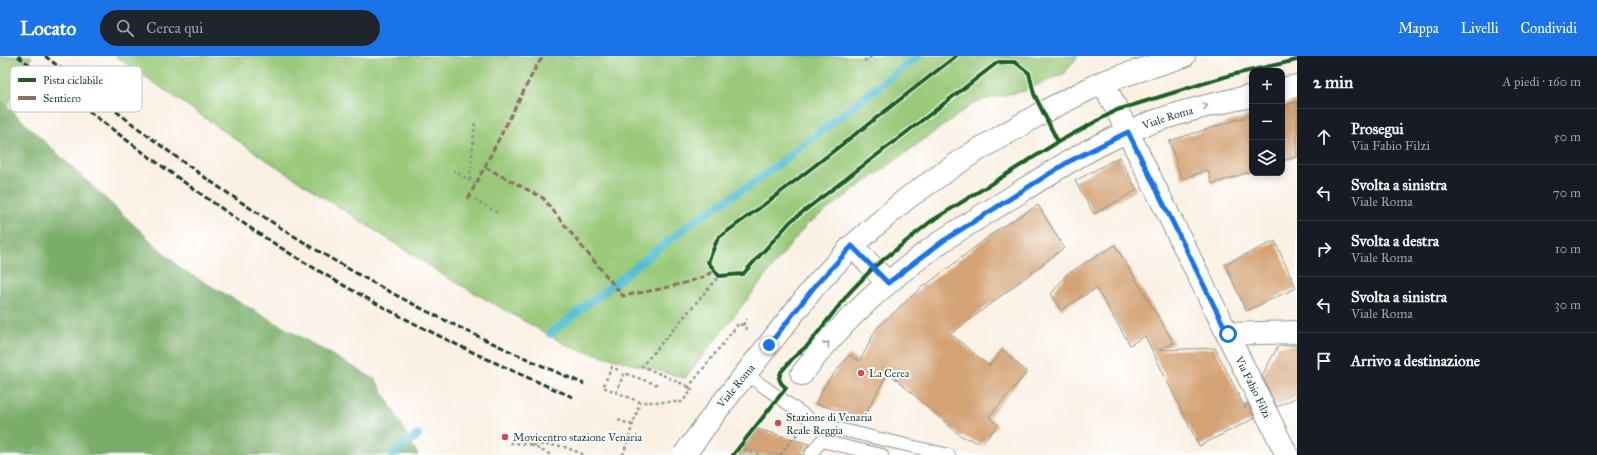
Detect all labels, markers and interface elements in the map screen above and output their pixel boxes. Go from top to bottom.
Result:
search box [100,10,380,46]
text: Locato [20,17,76,40]
icon: search [114,17,136,39]
text: Cerca qui [146,19,203,37]
text: Mappa [1398,20,1439,37]
text: Livelli [1461,20,1499,37]
text: Condividi [1521,20,1577,37]
legend [10,66,142,112]
map controls [1249,68,1285,176]
button: + [1249,68,1285,104]
text: 2 min [1313,72,1353,93]
text: Pista ciclabile [43,74,103,87]
text: A piedi · 160 m [1502,74,1581,90]
text: Sentiero [43,92,81,105]
street label: Viale Roma [1140,103,1195,132]
one-way arrow [1202,103,1209,111]
button: − [1249,104,1285,140]
text: Prosegui [1351,120,1404,138]
icon: ahead [1313,126,1335,148]
text: 50 m [1554,129,1581,145]
text: Via Fabio Filzi [1351,138,1430,154]
button: layers [1249,140,1285,176]
text: Svolta a sinistra [1351,176,1447,194]
icon: left [1313,182,1335,204]
text: 70 m [1553,185,1581,201]
text: Viale Roma [1351,194,1413,210]
text: Svolta a destra [1351,232,1439,250]
icon: right [1313,238,1335,260]
text: 10 m [1555,241,1581,257]
text: Viale Roma [1351,250,1413,266]
text: Svolta a sinistra [1351,288,1447,306]
icon: left [1313,294,1335,316]
text: 30 m [1555,297,1581,313]
text: Viale Roma [1351,306,1413,322]
route start [1219,325,1237,343]
route end [760,336,778,354]
one-way arrow [822,341,830,349]
icon: arrive [1313,350,1335,372]
text: Arrivo a destinazione [1351,352,1480,370]
street label: Via Fabio Filzi [1232,353,1274,420]
street label: Viale Roma [714,361,758,411]
place label: La Cerea [869,367,910,380]
marker: La Cerea [856,368,866,378]
place label: Stazione di Venaria Reale Reggia [786,411,873,437]
marker: Stazione di Venaria Reale Reggia [773,418,783,428]
place label: Movicentro stazione Venaria [513,431,642,444]
marker: Movicentro stazione Venaria [500,432,510,442]

